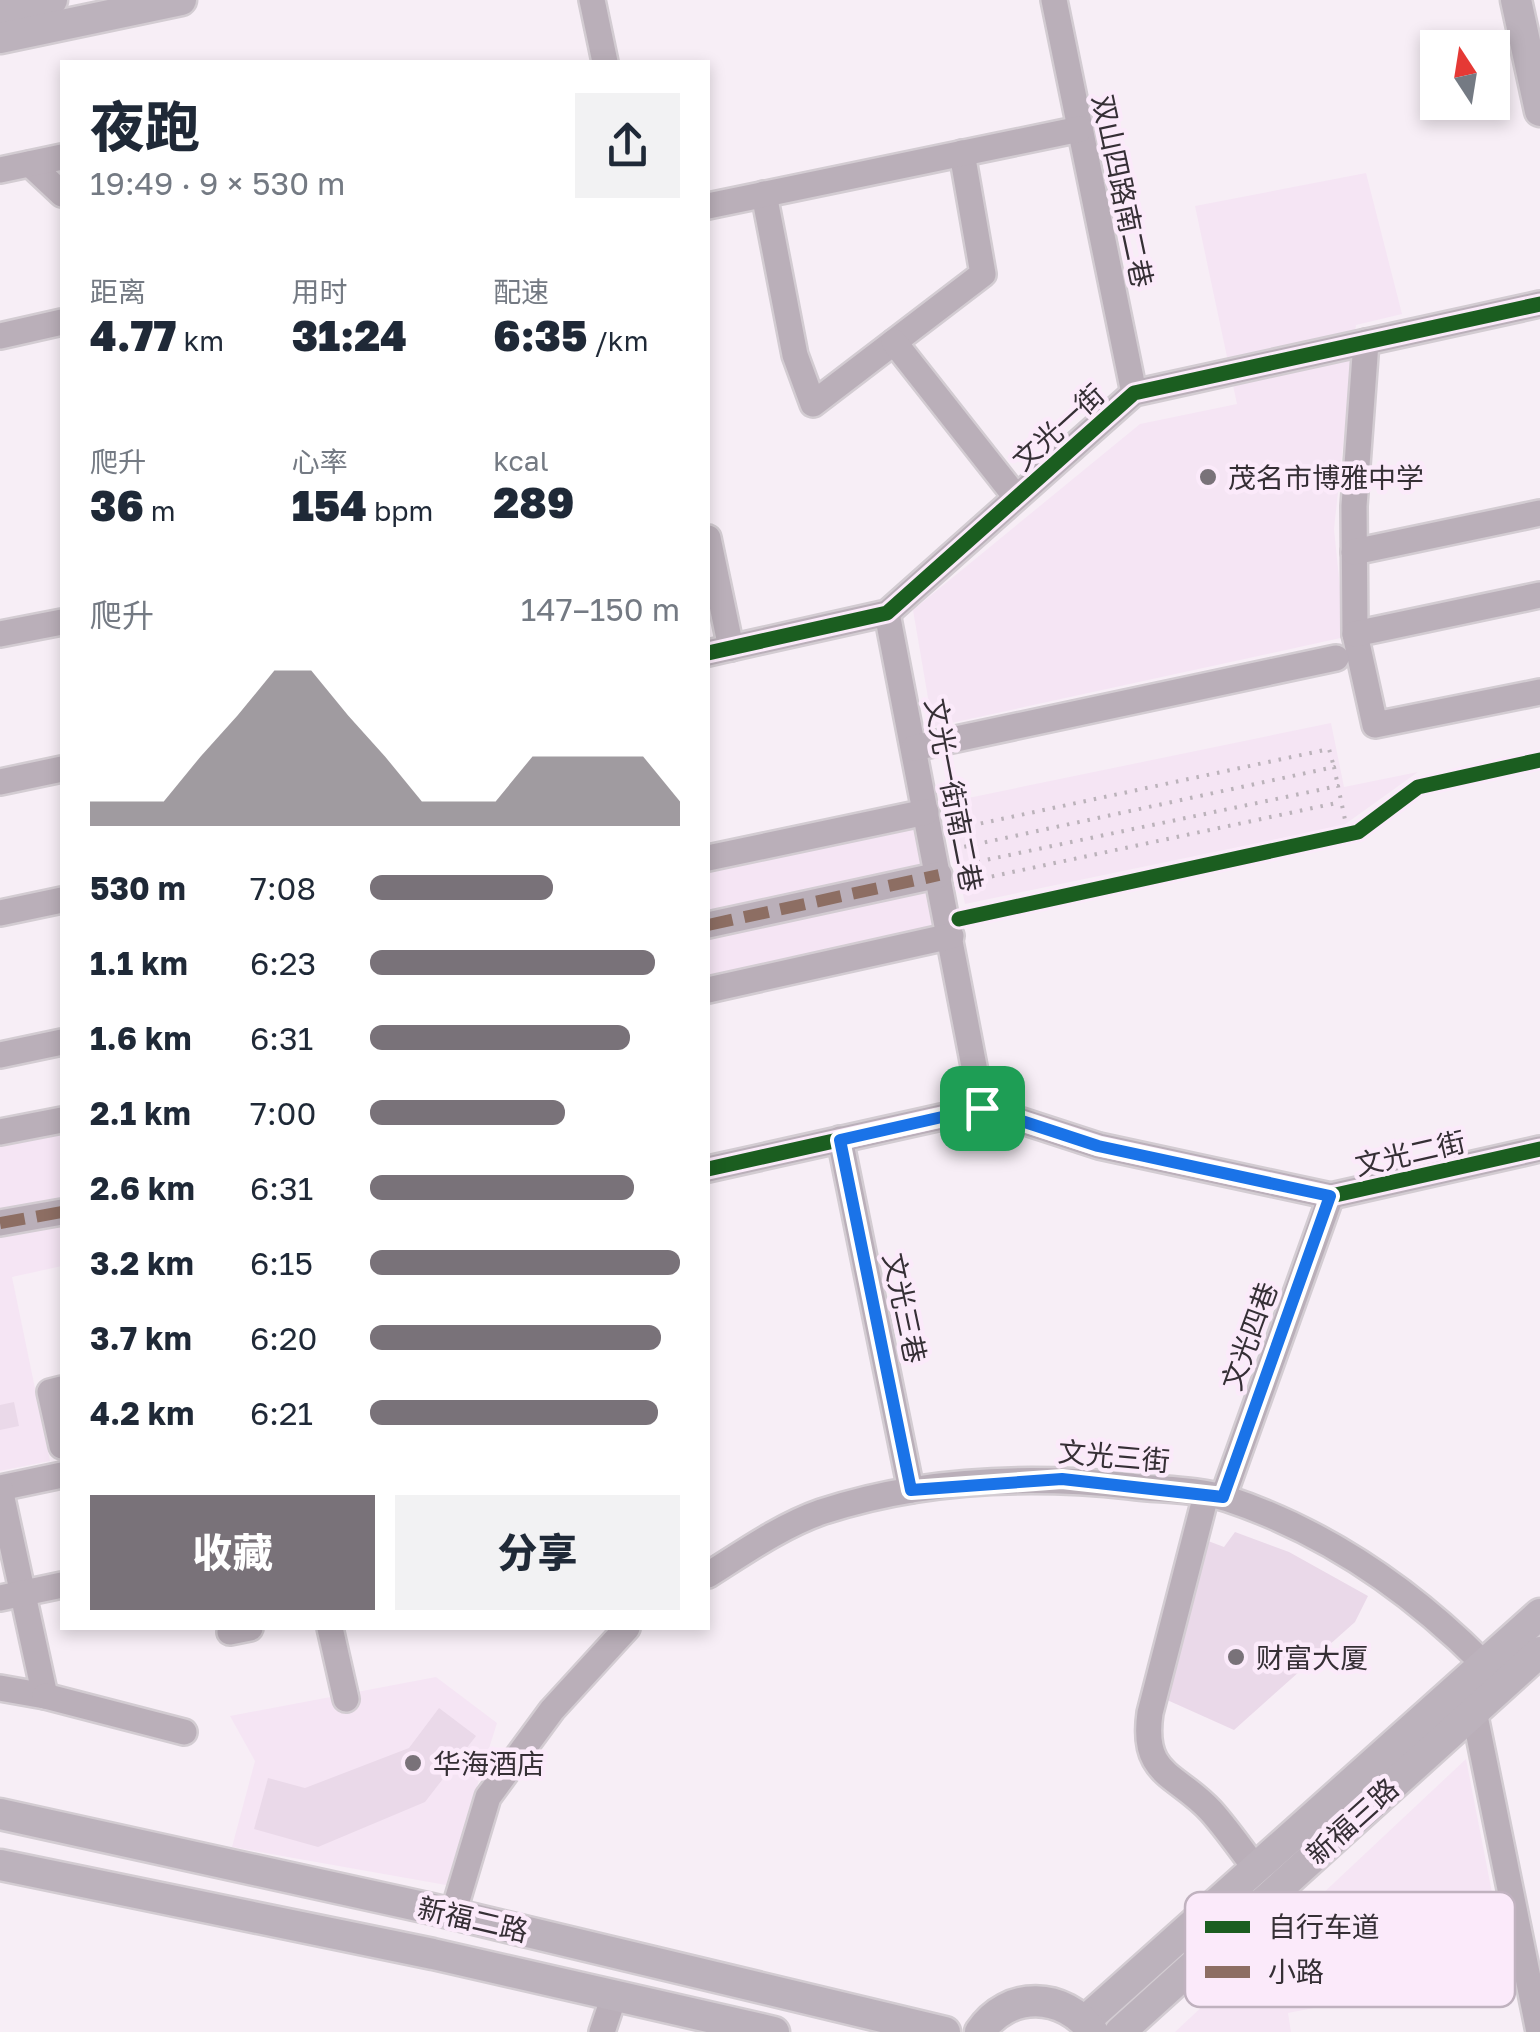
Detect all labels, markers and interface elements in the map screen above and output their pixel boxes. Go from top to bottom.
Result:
north arrow [1420,30,1510,120]
map controls [1420,30,1510,120]
street label: 双山四路南二巷 [1086,92,1160,290]
text: 夜跑 [90,93,200,159]
button: share [575,93,680,198]
text: 19:49 · 9 × 530 m [90,164,345,202]
text: 距离 [90,275,146,308]
text: 用时 [292,275,348,308]
text: 配速 [493,275,549,308]
text: 4.77 [90,310,176,360]
text: 31:24 [292,310,407,360]
text: 6:35 [493,310,587,360]
text: km [176,324,224,357]
text: /km [587,324,648,357]
street label: 文光一街 [1005,377,1111,477]
text: kcal [493,444,549,477]
text: 爬升 [90,445,146,478]
text: 心率 [292,445,348,478]
place label: 茂名市博雅中学 [1228,461,1424,494]
marker: 茂名市博雅中学 [1197,466,1219,488]
text: 289 [493,477,574,527]
text: 36 [90,480,144,530]
text: 154 [292,480,367,530]
text: m [144,494,176,527]
text: bpm [367,494,433,527]
text: 147–150 m [521,590,680,628]
text: 爬升 [90,596,154,634]
street label: 文光一街南二巷 [919,696,989,894]
text: 530 m [90,869,186,907]
text: 7:08 [250,869,316,907]
text: 1.1 km [90,944,188,982]
text: 6:23 [250,944,316,982]
text: 1.6 km [90,1019,192,1057]
text: 6:31 [250,1019,313,1057]
pin [940,1066,1025,1151]
icon: arrive [955,1081,1010,1136]
text: 2.1 km [90,1094,191,1132]
text: 7:00 [250,1094,316,1132]
street label: 文光二街 [1352,1124,1468,1182]
text: 2.6 km [90,1169,195,1207]
text: 6:31 [250,1169,313,1207]
text: 3.2 km [90,1244,194,1282]
text: 6:15 [250,1244,313,1282]
street label: 文光三巷 [877,1250,933,1366]
street label: 文光四巷 [1214,1278,1284,1394]
text: 3.7 km [90,1319,192,1357]
text: 6:20 [250,1319,317,1357]
text: 4.2 km [90,1394,194,1432]
text: 6:21 [250,1394,313,1432]
street label: 文光三街 [1057,1435,1171,1477]
button: 收藏 [90,1495,375,1610]
button: 分享 [395,1495,680,1610]
place label: 财富大厦 [1256,1641,1368,1674]
marker: 财富大厦 [1225,1646,1247,1668]
place label: 华海酒店 [433,1747,545,1780]
marker: 华海酒店 [402,1752,424,1774]
street label: 新福三路 [1299,1771,1405,1871]
street label: 新福二路 [415,1890,531,1948]
legend [1185,1892,1515,2007]
text: 自行车道 [1268,1910,1380,1943]
text: 小路 [1268,1955,1324,1988]

